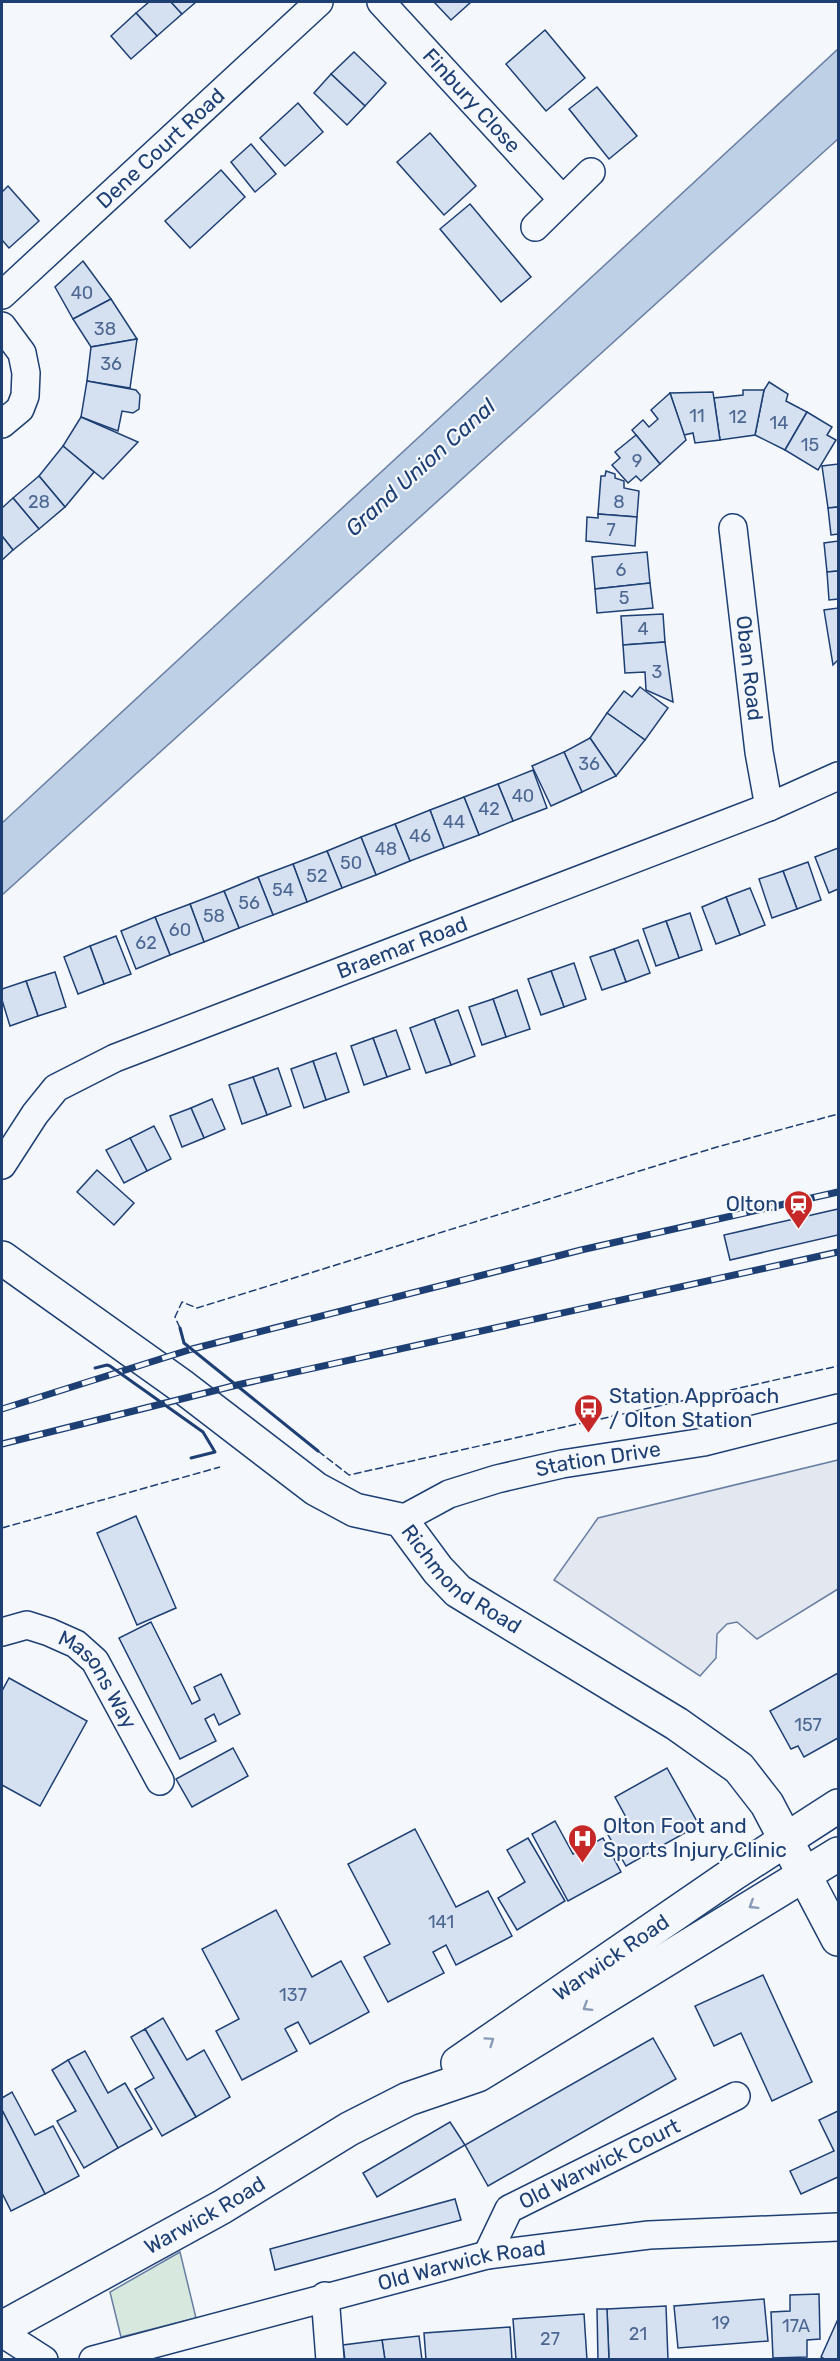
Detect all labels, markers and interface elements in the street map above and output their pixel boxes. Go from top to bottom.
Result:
street label: Finbury Close [418,43,526,158]
street label: Dene Court Road [91,83,230,213]
house number: 40 [71,282,93,304]
house number: 38 [94,318,116,340]
house number: 36 [100,353,122,375]
water label: Grand Union Canal [340,392,501,542]
house number: 11 [689,405,705,427]
house number: 12 [729,406,747,428]
house number: 14 [770,412,788,434]
house number: 15 [801,434,819,456]
house number: 9 [632,450,642,472]
house number: 28 [28,491,50,513]
house number: 8 [613,491,625,513]
house number: 7 [606,519,616,541]
house number: 6 [616,559,627,581]
house number: 5 [619,587,629,609]
street label: Oban Road [731,614,768,722]
house number: 4 [637,618,649,640]
house number: 3 [652,661,662,683]
house number: 36 [578,753,600,775]
house number: 40 [512,785,534,807]
house number: 42 [478,798,500,820]
house number: 44 [443,811,465,833]
house number: 46 [409,825,431,847]
house number: 48 [375,838,397,860]
house number: 50 [340,852,362,874]
house number: 52 [306,865,328,887]
house number: 54 [272,879,294,901]
house number: 56 [238,892,260,914]
house number: 58 [203,905,225,927]
street label: Braemar Road [333,911,471,984]
house number: 60 [169,919,191,941]
house number: 62 [135,932,157,954]
station icon: Olton [783,1188,815,1230]
place label: Olton [726,1191,778,1216]
place label: Station Approach / Olton Station [609,1383,779,1432]
bus stop icon: Station Approach / Olton Station [572,1392,604,1434]
street label: Station Drive [533,1436,662,1482]
street label: Richmond Road [397,1519,526,1638]
street label: Masons Way [55,1625,142,1733]
house number: 157 [794,1714,822,1736]
place label: Olton Foot and Sports Injury Clinic [603,1813,787,1862]
hospital icon: Olton Foot and Sports Injury Clinic [566,1822,598,1864]
one-way arrow [749,1897,760,1908]
street label: Warwick Road [548,1909,674,2006]
house number: 141 [428,1911,454,1933]
house number: 137 [279,1984,307,2006]
one-way arrow [583,2000,594,2011]
one-way arrow [483,2037,494,2048]
street label: Old Warwick Court [514,2113,684,2214]
street label: Warwick Road [140,2171,270,2259]
street label: Old Warwick Road [375,2235,547,2296]
house number: 19 [712,2312,730,2334]
house number: 17A [782,2315,810,2337]
house number: 21 [629,2323,647,2345]
house number: 27 [540,2328,560,2350]

